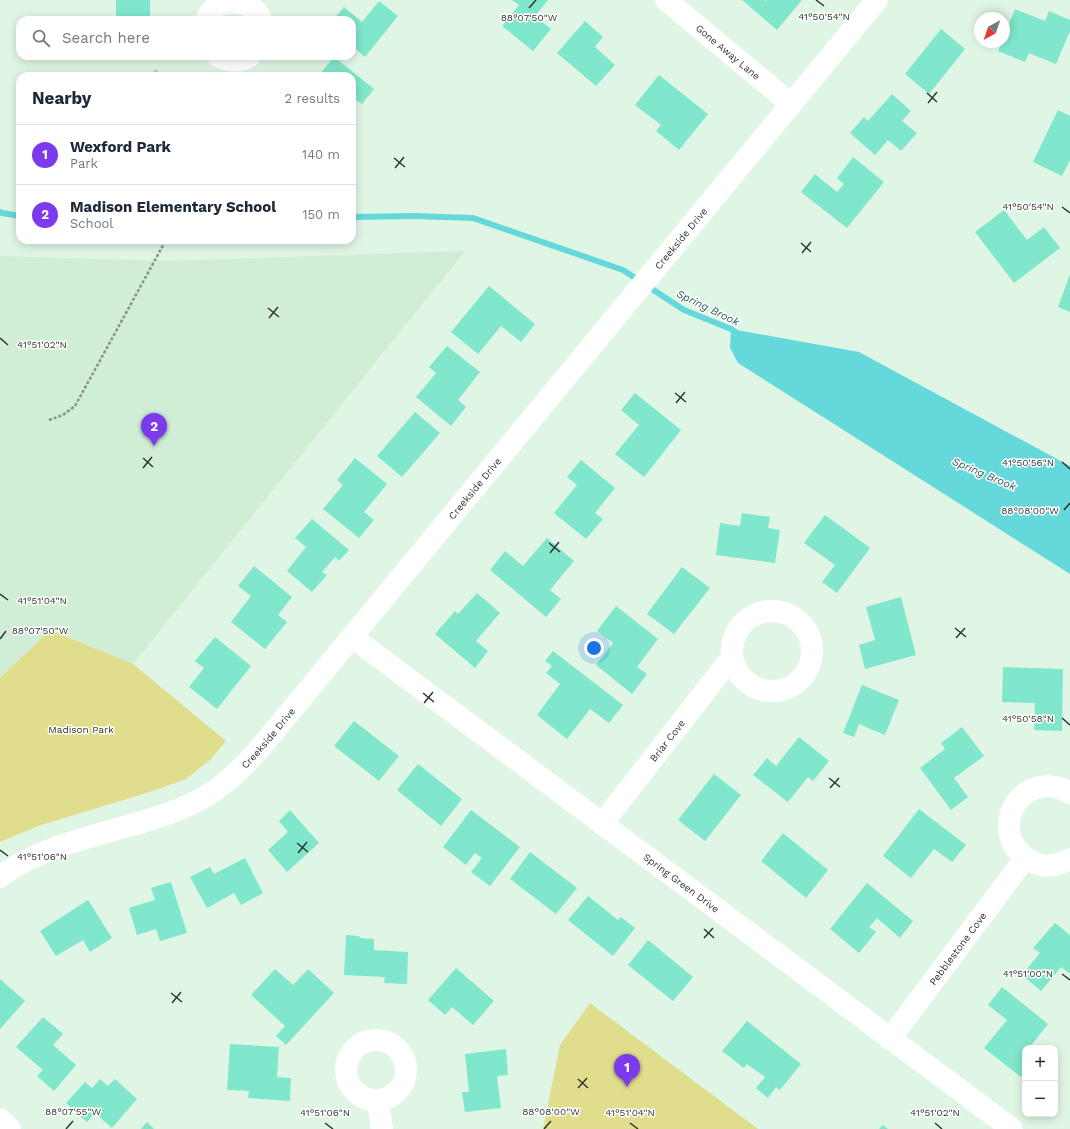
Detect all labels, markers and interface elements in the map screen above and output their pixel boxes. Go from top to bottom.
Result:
text: 41°50'54"N [798,11,850,22]
text: 88°07'50"W [501,12,558,23]
north arrow [974,12,1010,48]
search box [16,16,356,60]
street label: Gone Away Lane [694,22,763,82]
icon: search [30,27,52,49]
text: Search here [62,29,150,47]
text: Nearby [32,88,91,108]
text: 2 results [285,91,340,106]
text: Wexford Park [70,138,171,156]
text: 1 [42,147,48,162]
text: 140 m [302,147,340,162]
text: Park [70,156,98,171]
text: Madison Elementary School [70,198,276,216]
text: 41°50'54"N [1002,201,1054,212]
street label: Creekside Drive [652,205,709,271]
text: 2 [41,207,49,222]
text: 150 m [302,207,340,222]
text: School [70,216,113,231]
water label: Spring Brook [675,287,742,329]
text: 41°51'02"N [17,339,67,350]
pin: 2 [141,413,167,446]
street label: Creekside Drive [446,455,503,521]
water label: Spring Brook [950,455,1019,494]
text: 41°50'56"N [1002,457,1054,468]
text: 88°08'00"W [1001,505,1059,516]
text: 41°51'04"N [17,595,67,606]
text: 88°07'50"W [12,625,69,636]
your location [584,638,604,658]
street label: Creekside Drive [239,705,297,770]
text: 41°50'58"N [1002,713,1054,724]
street label: Briar Cove [647,717,687,764]
park label: Madison Park [48,724,114,735]
text: 41°51'06"N [17,851,67,862]
street label: Spring Green Drive [641,851,722,915]
street label: Pebblestone Cove [927,910,988,987]
text: 41°51'00"N [1003,968,1053,979]
map controls [1022,1045,1058,1117]
button: + [1022,1045,1058,1081]
pin: 1 [614,1054,640,1087]
button: − [1022,1081,1058,1117]
text: 88°07'55"W [45,1106,101,1117]
text: 88°08'00"W [522,1106,580,1117]
text: 41°51'06"N [300,1107,350,1118]
text: 41°51'04"N [605,1107,655,1118]
text: 41°51'02"N [910,1107,960,1118]

